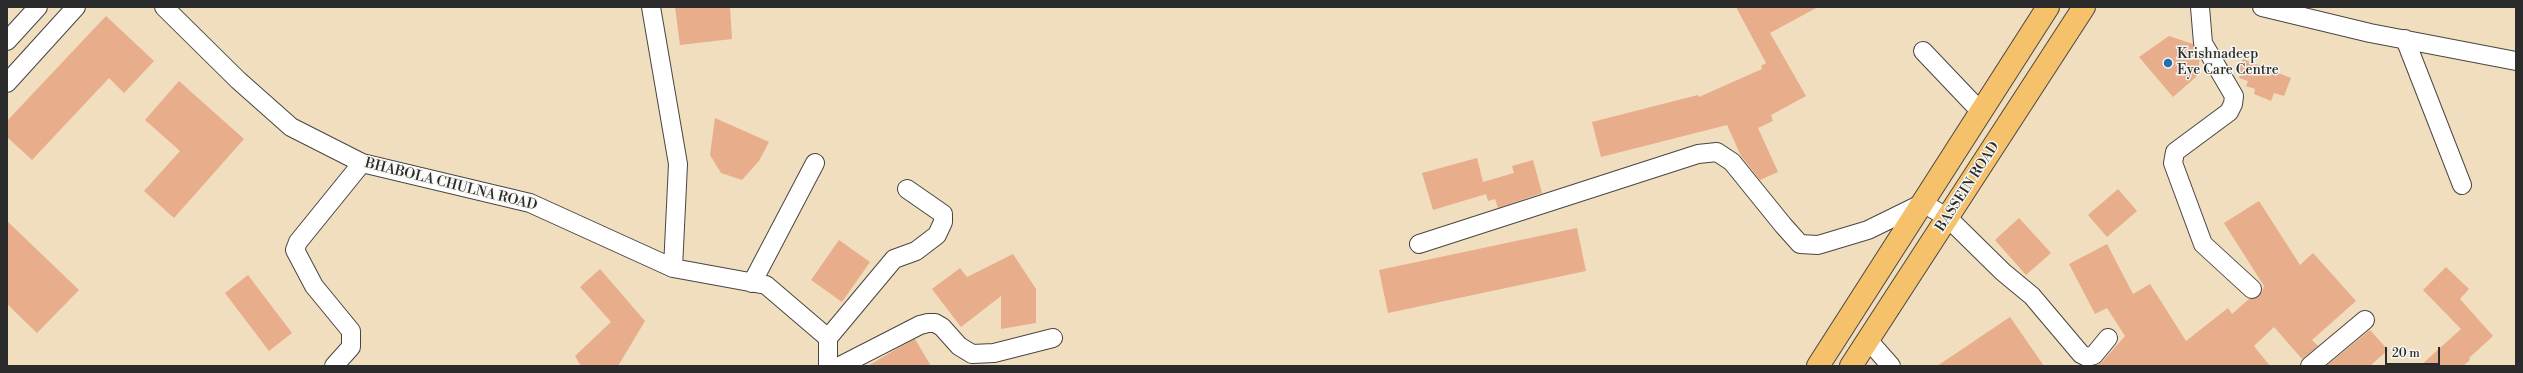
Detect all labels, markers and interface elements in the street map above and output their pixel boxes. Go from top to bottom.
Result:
place label: Krishnadeep Eye Care Centre [2177,47,2279,80]
marker: Krishnadeep Eye Care Centre [2162,57,2174,69]
street label: BASSEIN ROAD [1933,139,2003,235]
street label: BHABOLA CHULNA ROAD [363,155,539,215]
scale bar [2387,339,2442,365]
text: 20 m [2392,346,2420,361]

